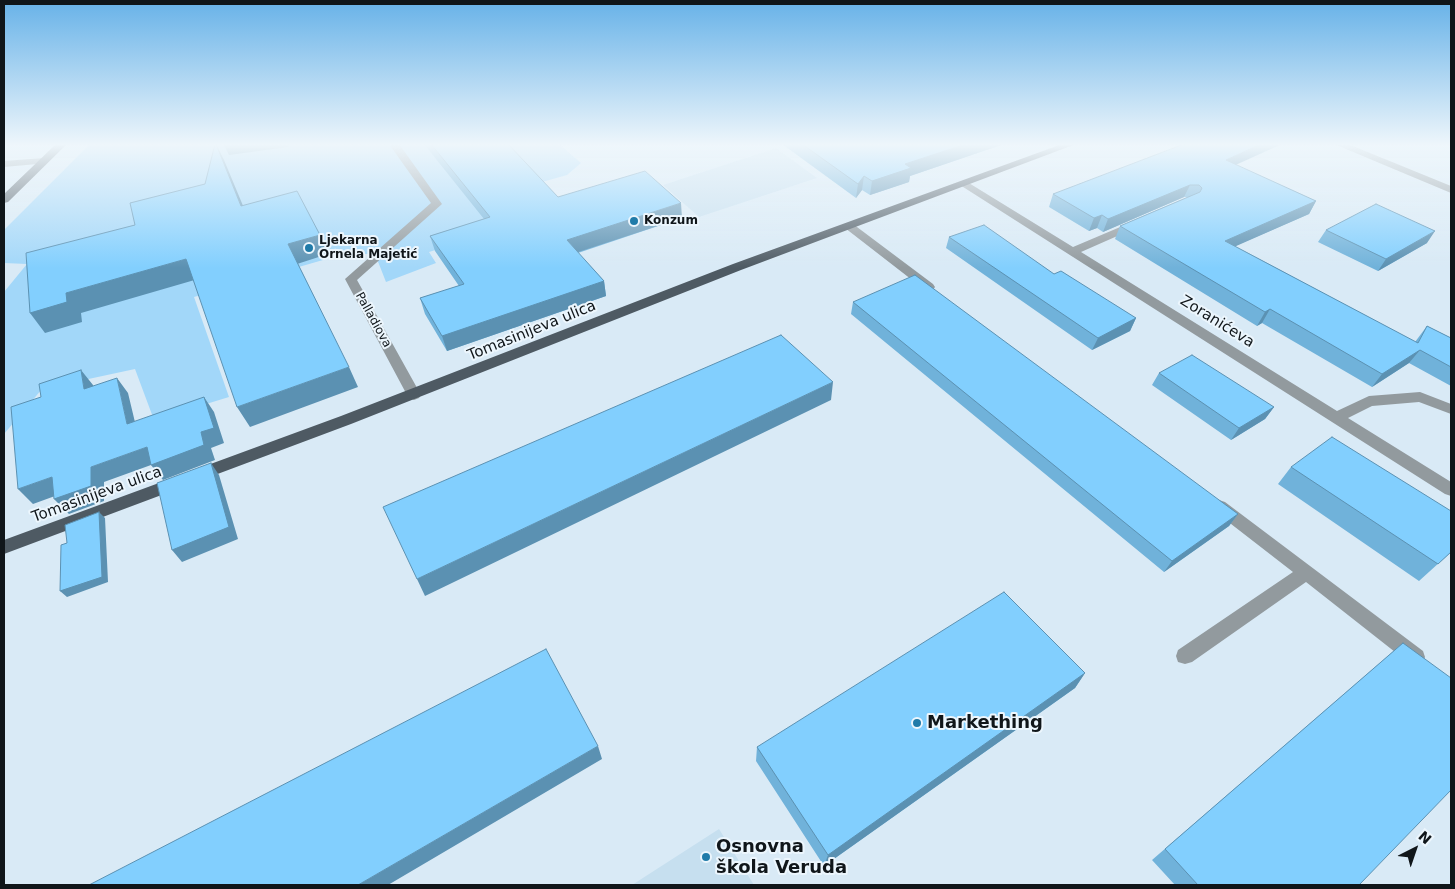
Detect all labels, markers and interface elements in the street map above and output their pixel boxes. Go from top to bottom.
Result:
place label: Konzum [644,214,698,228]
marker: Konzum [628,215,640,227]
place label: Ljekarna Ornela Majetić [319,234,417,262]
marker: Ljekarna Ornela Majetić [303,242,315,254]
street label: Palladiova [352,290,394,350]
street label: Zoranićeva [1177,292,1257,352]
street label: Tomasinijeva ulica [465,297,599,365]
street label: Tomasinijeva ulica [30,463,164,527]
place label: Markething [927,712,1043,734]
marker: Markething [911,717,923,729]
north arrow [1390,824,1440,874]
text: N [1415,828,1435,848]
place label: Osnovna škola Veruda [716,836,847,879]
marker: Osnovna škola Veruda [700,851,712,863]

